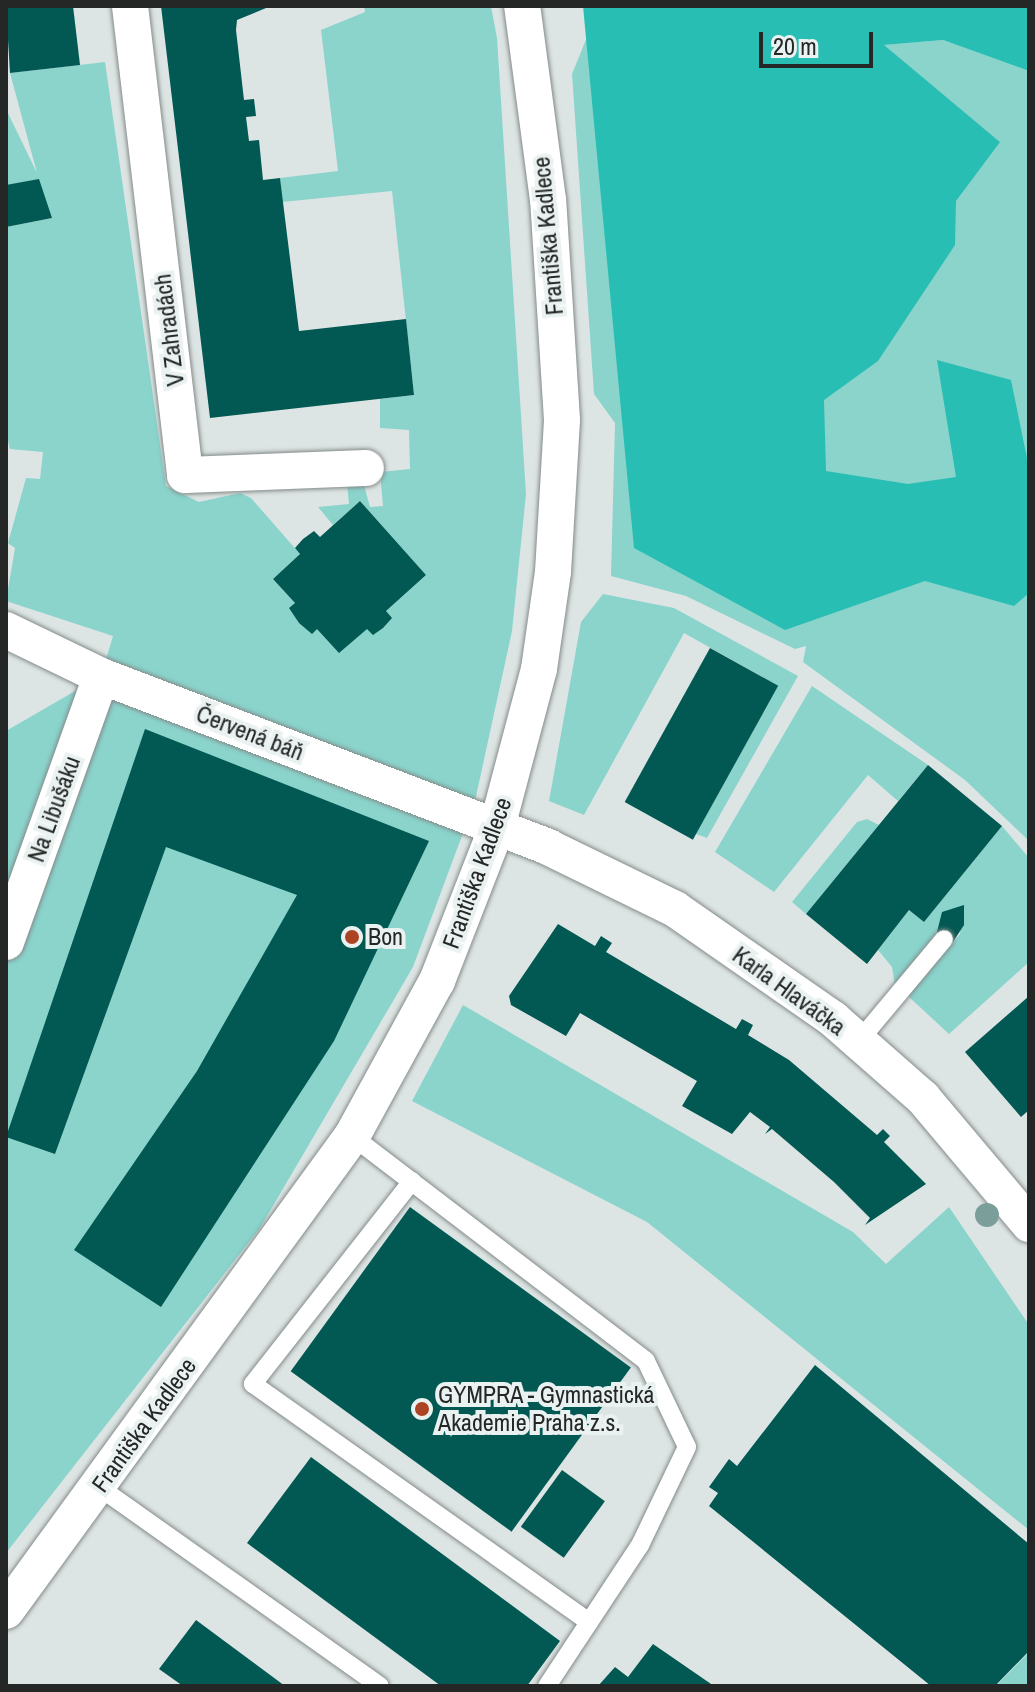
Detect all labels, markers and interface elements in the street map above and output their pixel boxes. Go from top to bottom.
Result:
scale bar [763,16,877,66]
text: 20 m [773,30,817,62]
street label: Františka Kadlece [527,156,569,316]
street label: V Zahradách [148,272,190,388]
street label: Červená báň [192,699,308,767]
street label: Na Libušáku [22,752,86,866]
street label: Františka Kadlece [436,794,518,952]
place label: Bon [368,923,403,951]
marker: Bon [343,928,361,946]
street label: Karla Hlaváčka [727,940,851,1042]
street label: Františka Kadlece [86,1352,202,1498]
place label: GYMPRA - Gymnastická Akademie Praha z.s. [438,1381,656,1437]
marker: GYMPRA - Gymnastická Akademie Praha z.s. [413,1400,431,1418]

